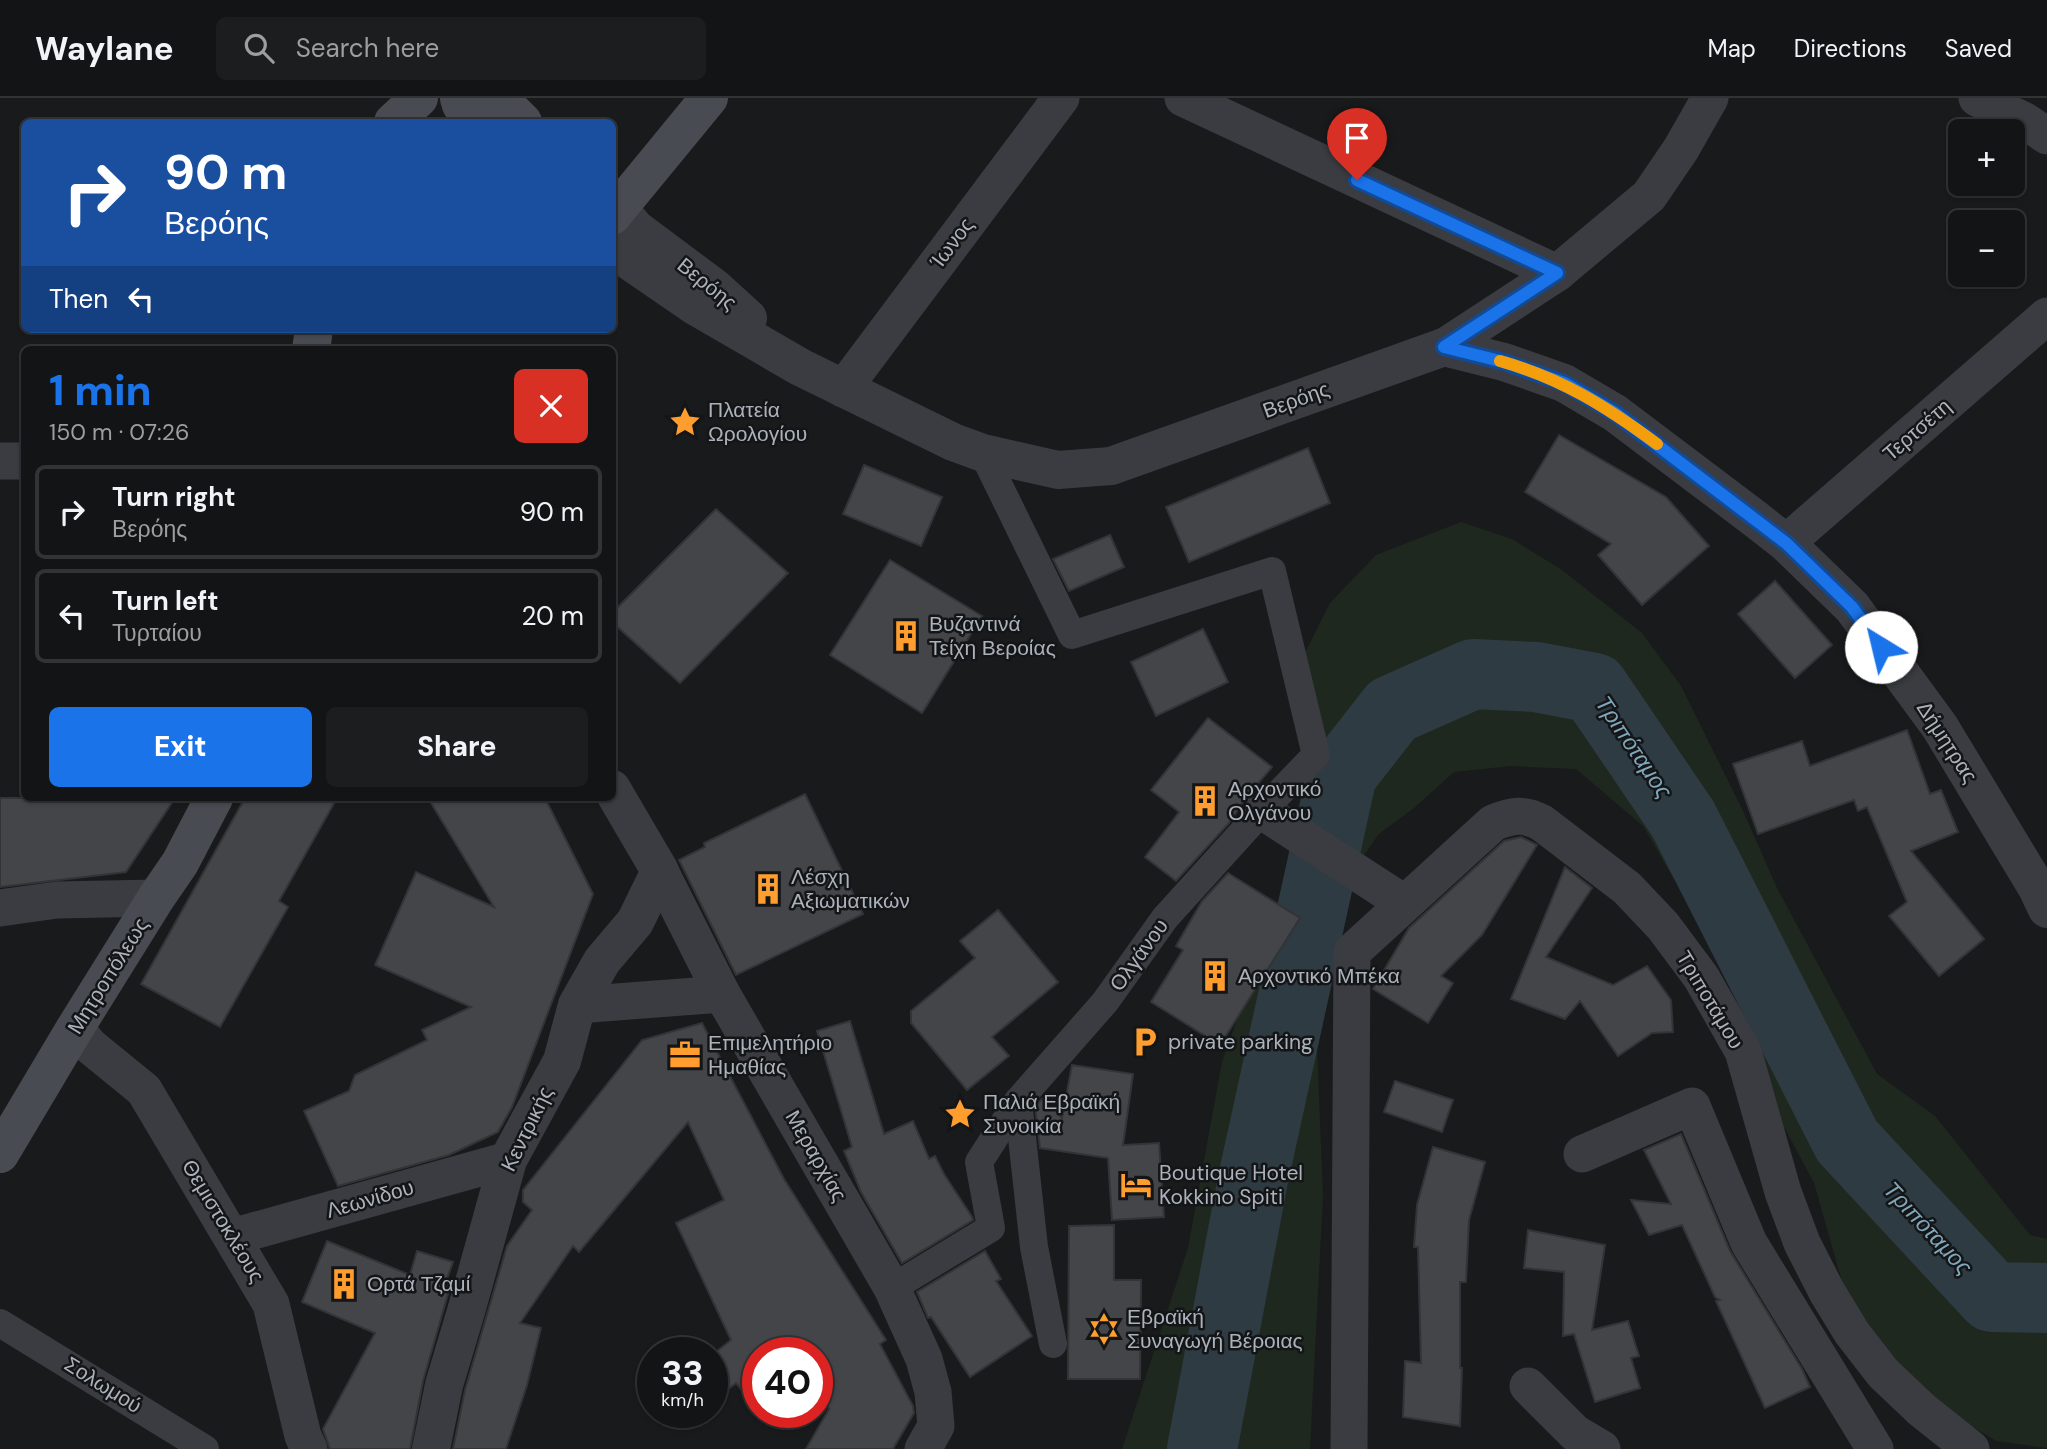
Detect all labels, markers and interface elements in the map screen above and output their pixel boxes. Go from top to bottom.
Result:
search box [216,17,706,80]
text: Waylane [35,27,174,70]
icon: search [240,29,278,67]
text: Search here [296,31,439,65]
text: Map [1708,33,1756,64]
text: Directions [1794,33,1907,64]
text: Saved [1945,33,2012,64]
pin [1327,108,1387,180]
icon: arrive [1338,119,1376,157]
map controls [1948,119,2025,287]
button: + [1948,119,2025,196]
text: 90 m [164,140,287,204]
icon: right [49,147,140,238]
text: Βερόης [164,202,269,244]
button: − [1948,210,2025,287]
street label: Ίωνος [923,212,980,275]
street label: Βερόης [671,251,743,317]
icon: left [122,280,160,318]
text: Then [49,282,108,316]
text: 1 min [49,363,152,418]
button: close [514,369,588,443]
street label: Βερόης [1259,375,1333,425]
street label: Τερτσέτη [1877,393,1957,467]
place label: Πλατεία Ωρολογίου [708,396,807,448]
place icon: Πλατεία Ωρολογίου [668,405,702,439]
text: 150 m · 07:26 [49,417,189,447]
text: Turn right [112,480,236,514]
icon: right [53,493,91,531]
text: 90 m [520,495,584,529]
text: Βερόης [112,514,187,544]
text: Turn left [112,584,219,618]
icon: left [53,597,91,635]
text: 20 m [521,599,584,633]
place label: Βυζαντινά Τείχη Βεροίας [929,610,1056,662]
position arrow [1844,610,1918,684]
text: Τυρταίου [112,618,202,648]
building icon: Βυζαντινά Τείχη Βεροίας [889,619,923,653]
water label: Τριπόταμος [1589,690,1680,805]
street label: Δήμητρας [1910,696,1984,788]
button: Exit [49,707,312,787]
button: Share [326,707,588,787]
place label: Αρχοντικό Ολγάνου [1228,775,1321,827]
building icon: Αρχοντικό Ολγάνου [1188,784,1222,818]
place label: Λέσχη Αξιωματικών [791,863,910,915]
building icon: Λέσχη Αξιωματικών [751,872,785,906]
street label: Μητροπόλεως [61,912,155,1040]
street label: Ολγάνου [1103,913,1175,997]
street label: Τριποτάμου [1670,946,1750,1054]
building icon: Αρχοντικό Μπέκα [1198,959,1232,993]
place label: Αρχοντικό Μπέκα [1238,962,1400,990]
parking icon: private parking [1128,1025,1162,1059]
place label: private parking [1168,1028,1313,1056]
place label: Επιμελητήριο Ημαθίας [708,1029,832,1081]
office icon: Επιμελητήριο Ημαθίας [668,1038,702,1072]
street label: Κεντρικής [494,1082,560,1176]
place label: Παλιά Εβραϊκή Συνοικία [983,1088,1120,1140]
place icon: Παλιά Εβραϊκή Συνοικία [943,1097,977,1131]
street label: Μεραρχίας [779,1105,853,1207]
street label: Θεμιστοκλέους [175,1154,271,1288]
place label: Boutique Hotel Kokkino Spiti [1159,1159,1303,1211]
hotel icon: Boutique Hotel Kokkino Spiti [1119,1168,1153,1202]
street label: Λεωνίδου [323,1173,417,1225]
water label: Τριπόταμος [1877,1175,1980,1282]
building icon: Ορτά Τζαμί [327,1267,361,1301]
place label: Ορτά Τζαμί [367,1270,471,1298]
place label: Εβραϊκή Συναγωγή Βέροιας [1127,1303,1303,1355]
synagogue icon: Εβραϊκή Συναγωγή Βέροιας [1087,1312,1121,1346]
speed limit sign: 40 [742,1337,833,1428]
street label: Σολωμού [59,1350,147,1420]
text: 33 [661,1350,704,1396]
text: km/h [661,1388,704,1412]

